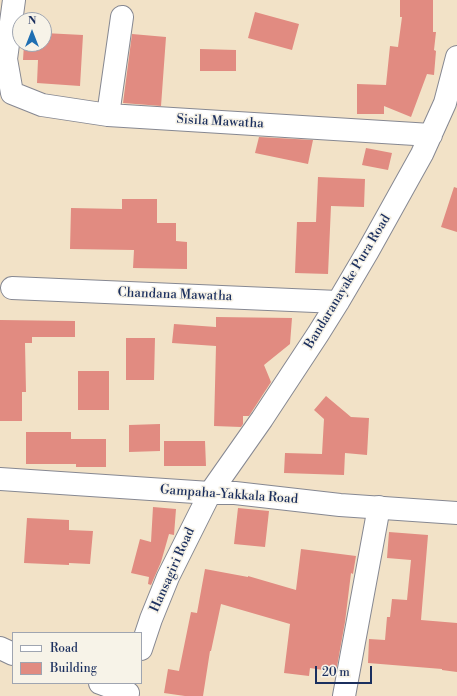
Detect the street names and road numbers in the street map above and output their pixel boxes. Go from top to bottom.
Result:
street label: Sisila Mawatha [176,112,264,132]
street label: Bandaranayake Pura Road [302,212,394,352]
street label: Chandana Mawatha [117,285,233,305]
street label: Gampaha-Yakkala Road [159,482,299,508]
street label: Hansagiri Road [147,525,199,615]

